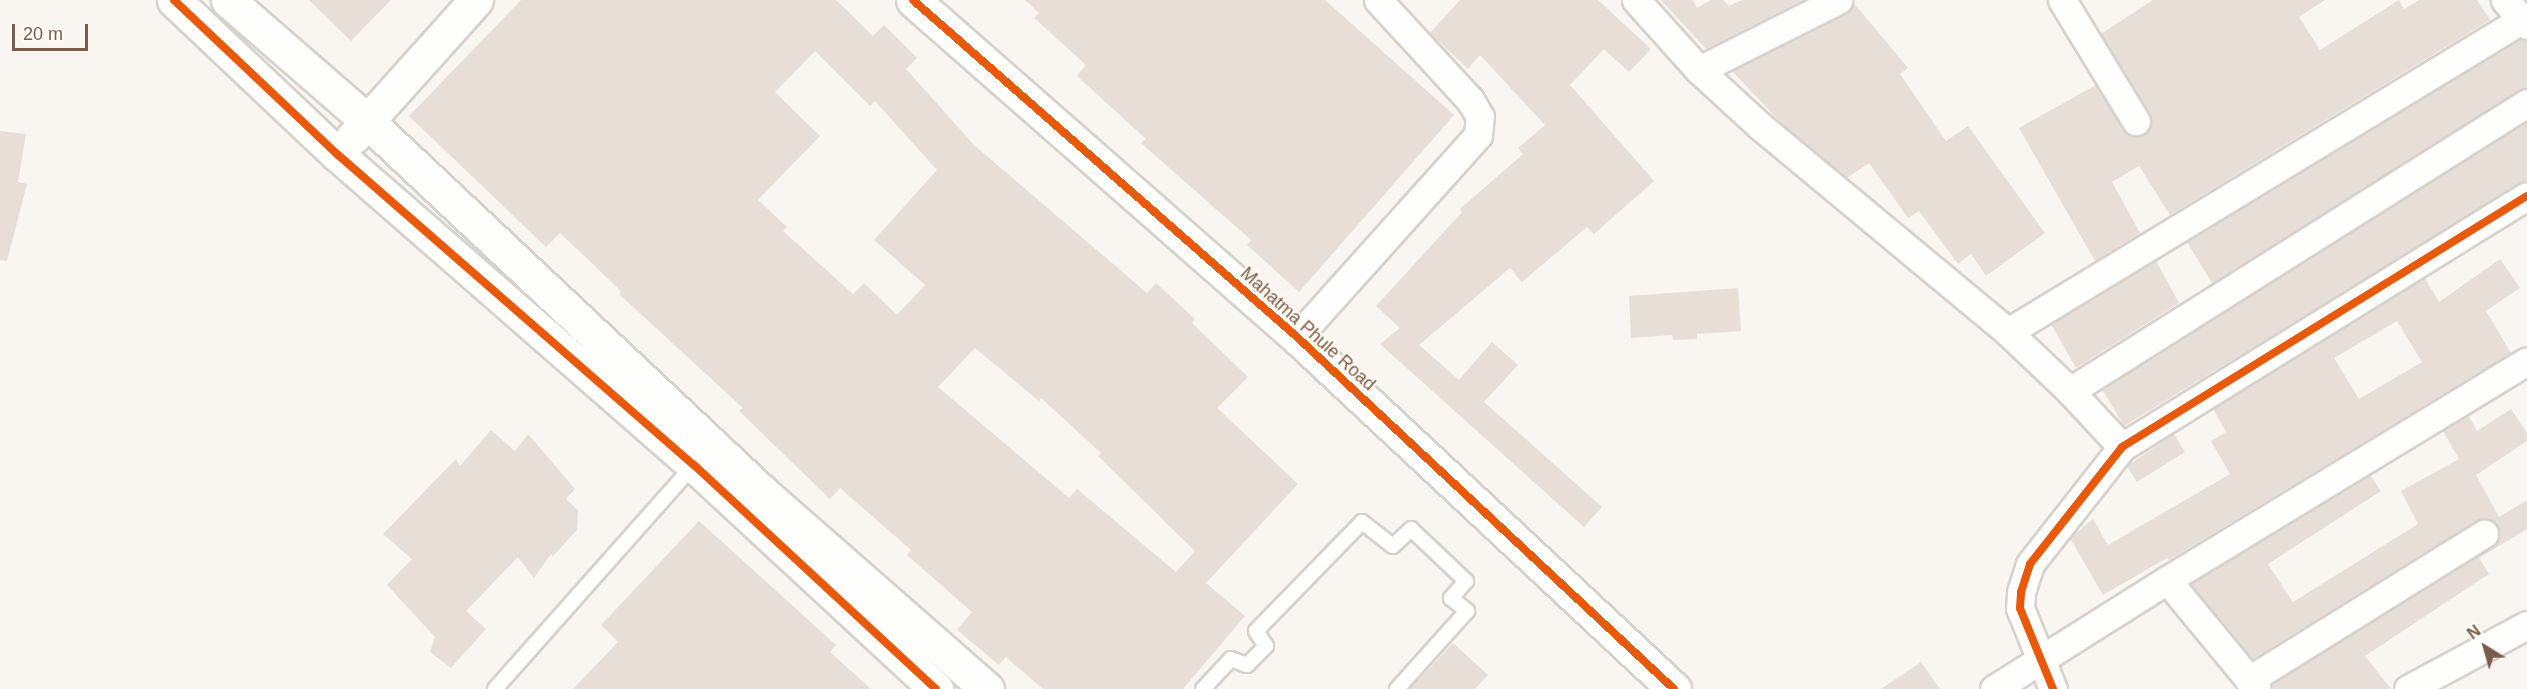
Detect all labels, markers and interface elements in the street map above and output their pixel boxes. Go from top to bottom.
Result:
scale bar [15,12,92,50]
text: 20 m [23,24,63,44]
street label: Mahatma Phule Road [1236,263,1380,395]
north arrow [2455,617,2515,677]
text: N [2464,622,2484,642]

